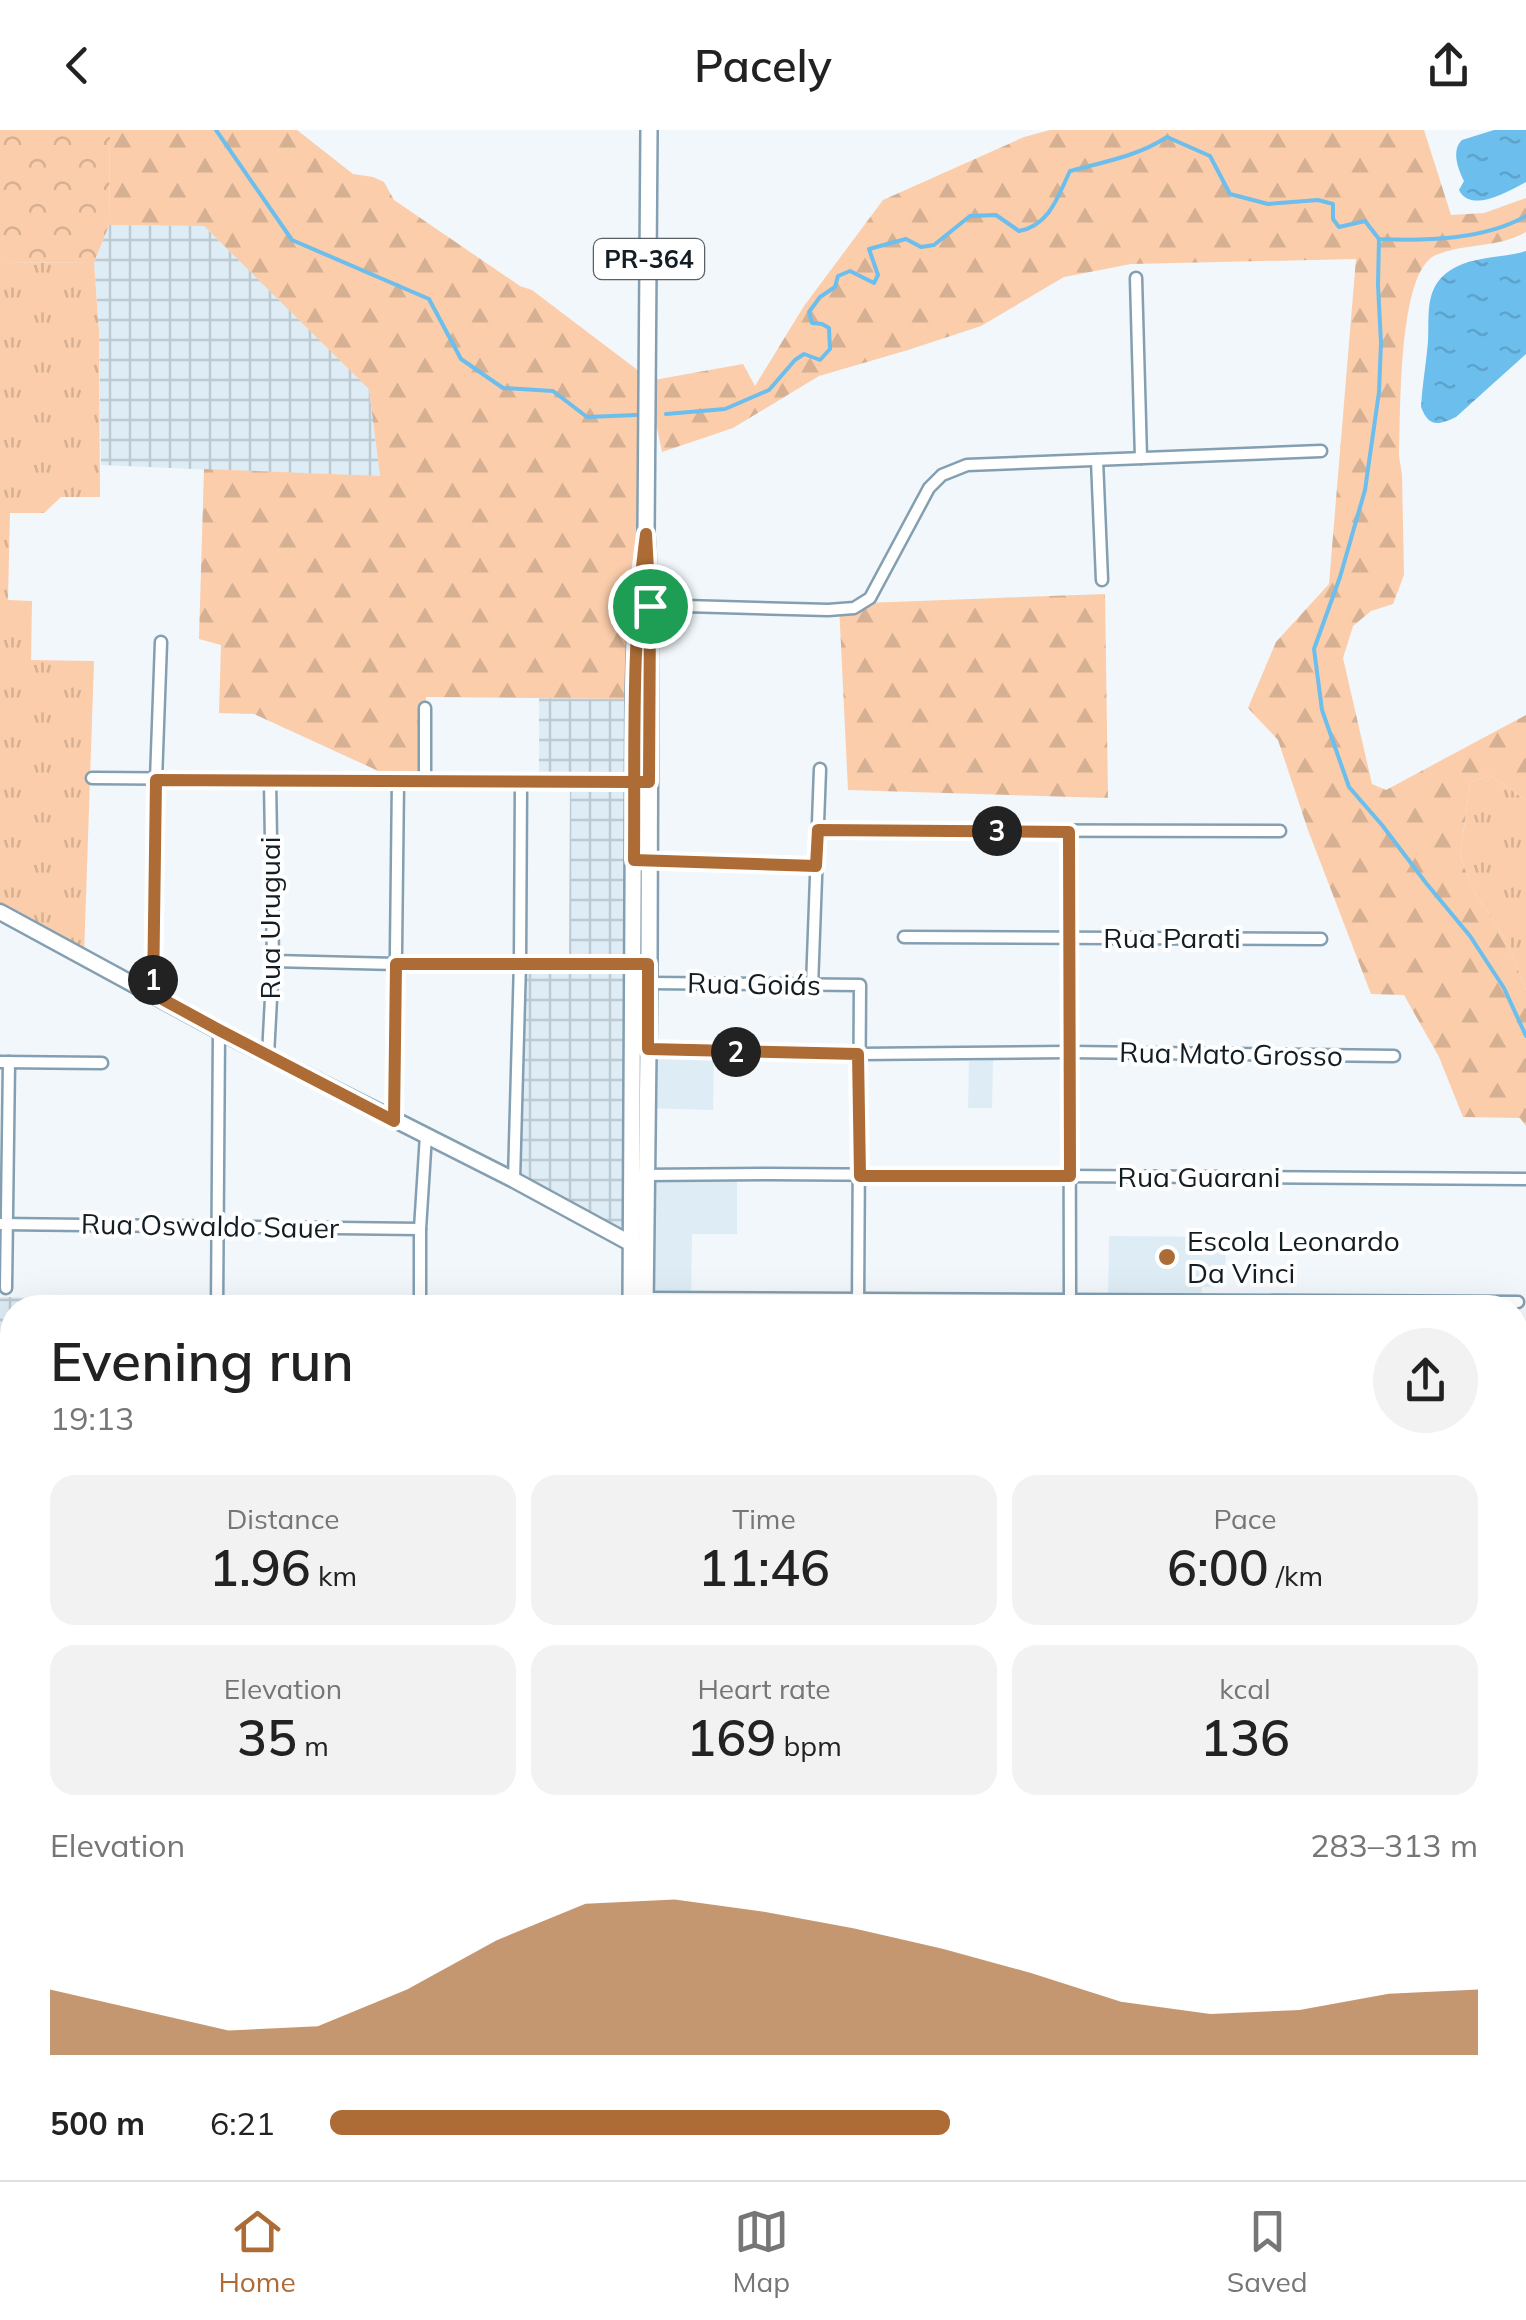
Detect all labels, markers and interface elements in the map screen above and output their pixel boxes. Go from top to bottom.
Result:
text: Pacely [694,37,832,93]
icon: back [50,38,105,93]
icon: share [1421,38,1476,93]
road number: PR-364 [594,239,704,279]
pin [608,564,693,649]
icon: arrive [623,579,678,634]
pin: 3 [972,806,1022,856]
text: 3 [989,813,1005,848]
street label: Rua Uruguai [252,837,287,999]
street label: Rua Parati [1103,920,1241,955]
pin: 1 [128,955,178,1005]
text: 1 [145,962,161,997]
street label: Rua Goiás [687,965,821,1002]
pin: 2 [711,1027,761,1077]
text: 2 [728,1034,744,1069]
street label: Rua Mato Grosso [1119,1034,1343,1073]
street label: Rua Guarani [1118,1159,1280,1194]
street label: Rua Oswaldo Sauer [81,1206,340,1245]
place label: Escola Leonardo Da Vinci [1187,1223,1400,1290]
marker: Escola Leonardo Da Vinci [1156,1246,1178,1268]
text: Evening run [50,1326,354,1395]
button: share [1373,1328,1478,1433]
text: 19:13 [50,1398,134,1438]
text: Distance [226,1501,340,1536]
text: Time [732,1501,796,1536]
text: Pace [1213,1501,1277,1536]
text: 1.96 [209,1536,311,1599]
text: 11:46 [698,1536,830,1599]
text: 6:00 [1167,1536,1269,1599]
text: km [311,1558,357,1593]
text: /km [1269,1558,1323,1593]
text: Elevation [224,1671,342,1706]
text: Heart rate [697,1671,831,1706]
text: kcal [1219,1671,1271,1706]
text: 35 [237,1706,297,1769]
text: 169 [686,1706,776,1769]
text: 136 [1200,1706,1290,1769]
text: m [297,1728,329,1763]
text: bpm [776,1728,842,1763]
text: Elevation [50,1825,185,1865]
text: 283–313 m [1310,1825,1478,1865]
text: 500 m [50,2103,145,2143]
text: 6:21 [210,2103,275,2143]
tab: Home [218,2204,296,2299]
tab: Map [732,2204,790,2299]
tab: Saved [1227,2204,1308,2299]

